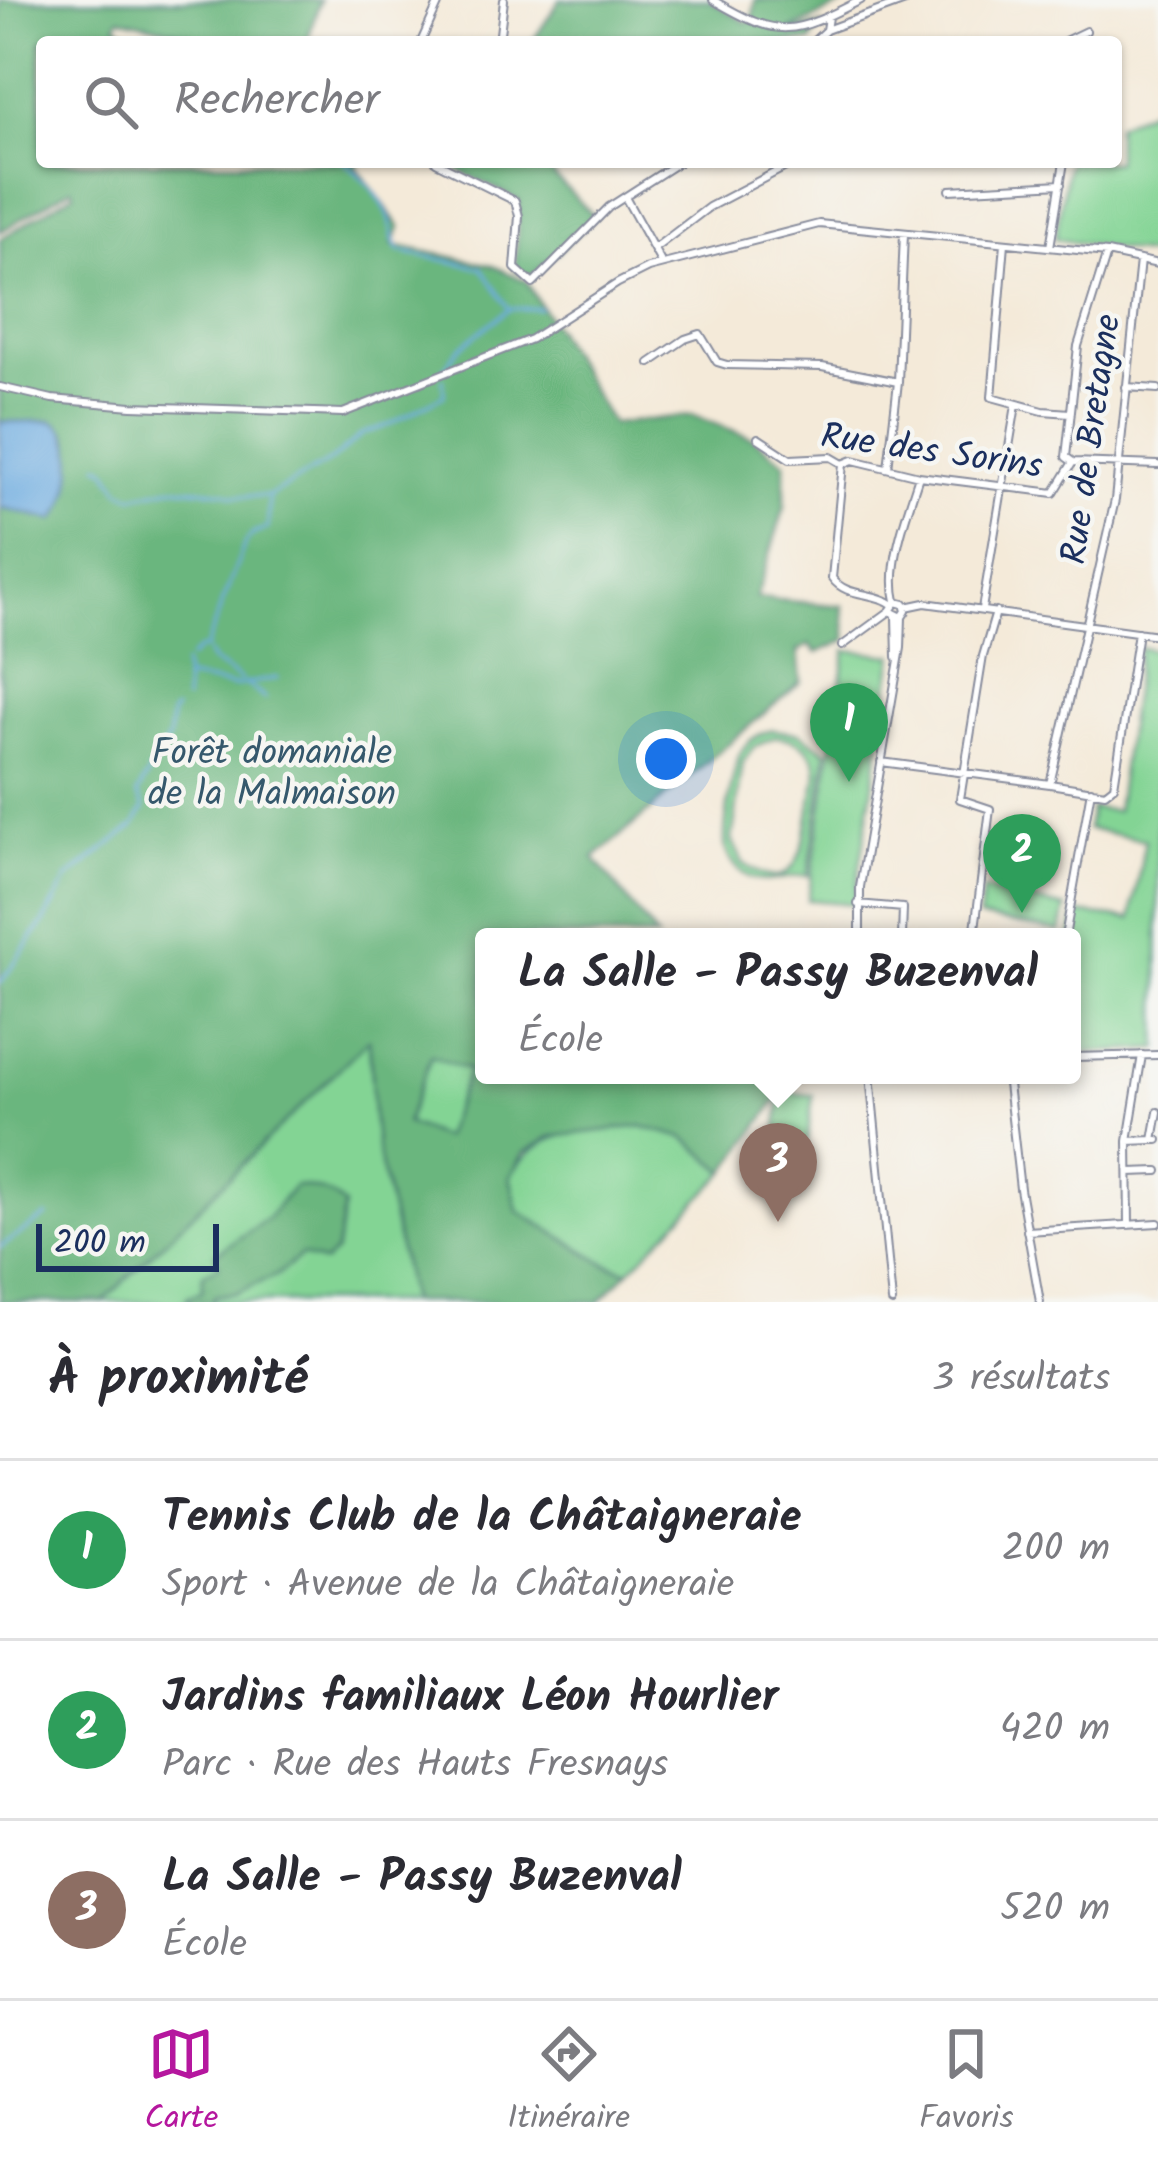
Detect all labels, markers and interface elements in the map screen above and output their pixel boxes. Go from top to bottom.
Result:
search box [36,36,1122,168]
text: Rechercher [174,66,379,138]
icon: search [78,69,144,135]
street label: Rue de Bretagne [1047,311,1138,568]
street label: Rue des Sorins [817,409,1046,496]
pin: 1 [810,683,888,782]
park label: Forêt domaniale de la Malmaison [148,726,396,824]
your location [636,729,696,789]
pin: 2 [983,814,1061,913]
popup [475,928,1081,1084]
text: La Salle - Passy Buzenval [518,939,1038,1011]
text: École [518,1011,603,1073]
pin: 3 [739,1123,817,1222]
scale bar [36,1218,219,1271]
text: 200 m [54,1218,146,1271]
text: À proximité [48,1340,308,1421]
text: 3 résultats [932,1349,1110,1411]
text: Tennis Club de la Châtaigneraie [162,1483,801,1555]
text: 1 [81,1519,93,1581]
text: 200 m [1002,1519,1110,1581]
text: Sport · Avenue de la Châtaigneraie [162,1555,734,1617]
text: Jardins familiaux Léon Hourlier [162,1663,778,1735]
text: 2 [76,1699,98,1761]
text: 420 m [1000,1699,1110,1761]
text: Parc · Rue des Hauts Fresnays [162,1735,668,1797]
text: La Salle - Passy Buzenval [162,1843,682,1915]
text: 3 [76,1879,98,1941]
text: 520 m [1000,1879,1110,1941]
text: École [162,1915,247,1977]
tab: Carte [144,2021,218,2146]
tab: Itinéraire [507,2021,630,2146]
tab: Favoris [919,2021,1014,2146]

